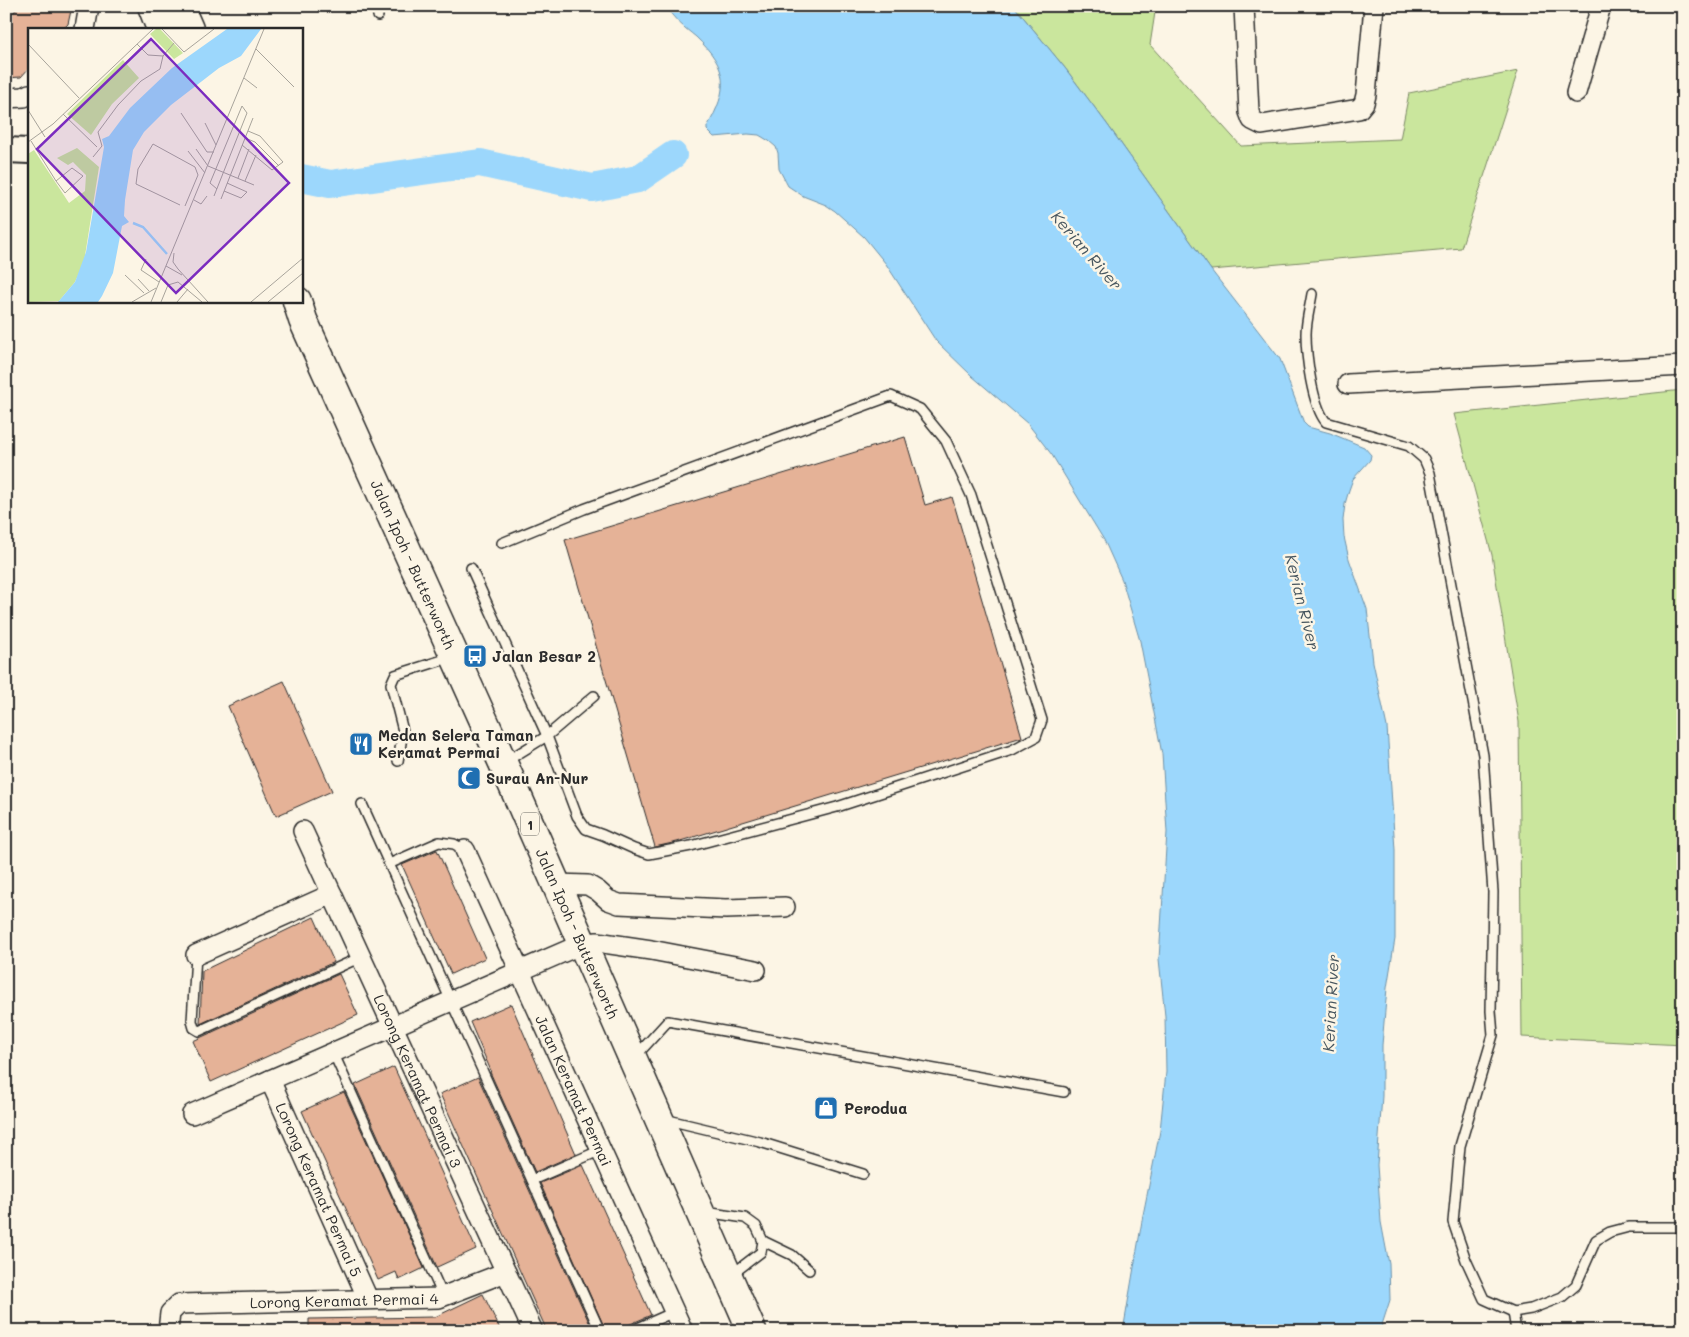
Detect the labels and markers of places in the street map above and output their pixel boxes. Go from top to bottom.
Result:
bus stop icon: Jalan Besar 2 [462,643,488,669]
place label: Jalan Besar 2 [492,646,596,666]
place label: Medan Selera Taman Keramat Permai [378,725,533,762]
restaurant icon: Medan Selera Taman Keramat Permai [348,731,374,757]
mosque icon: Surau An-Nur [456,765,482,791]
place label: Surau An-Nur [486,768,588,788]
shop icon: Perodua [813,1095,839,1121]
place label: Perodua [844,1098,907,1118]

